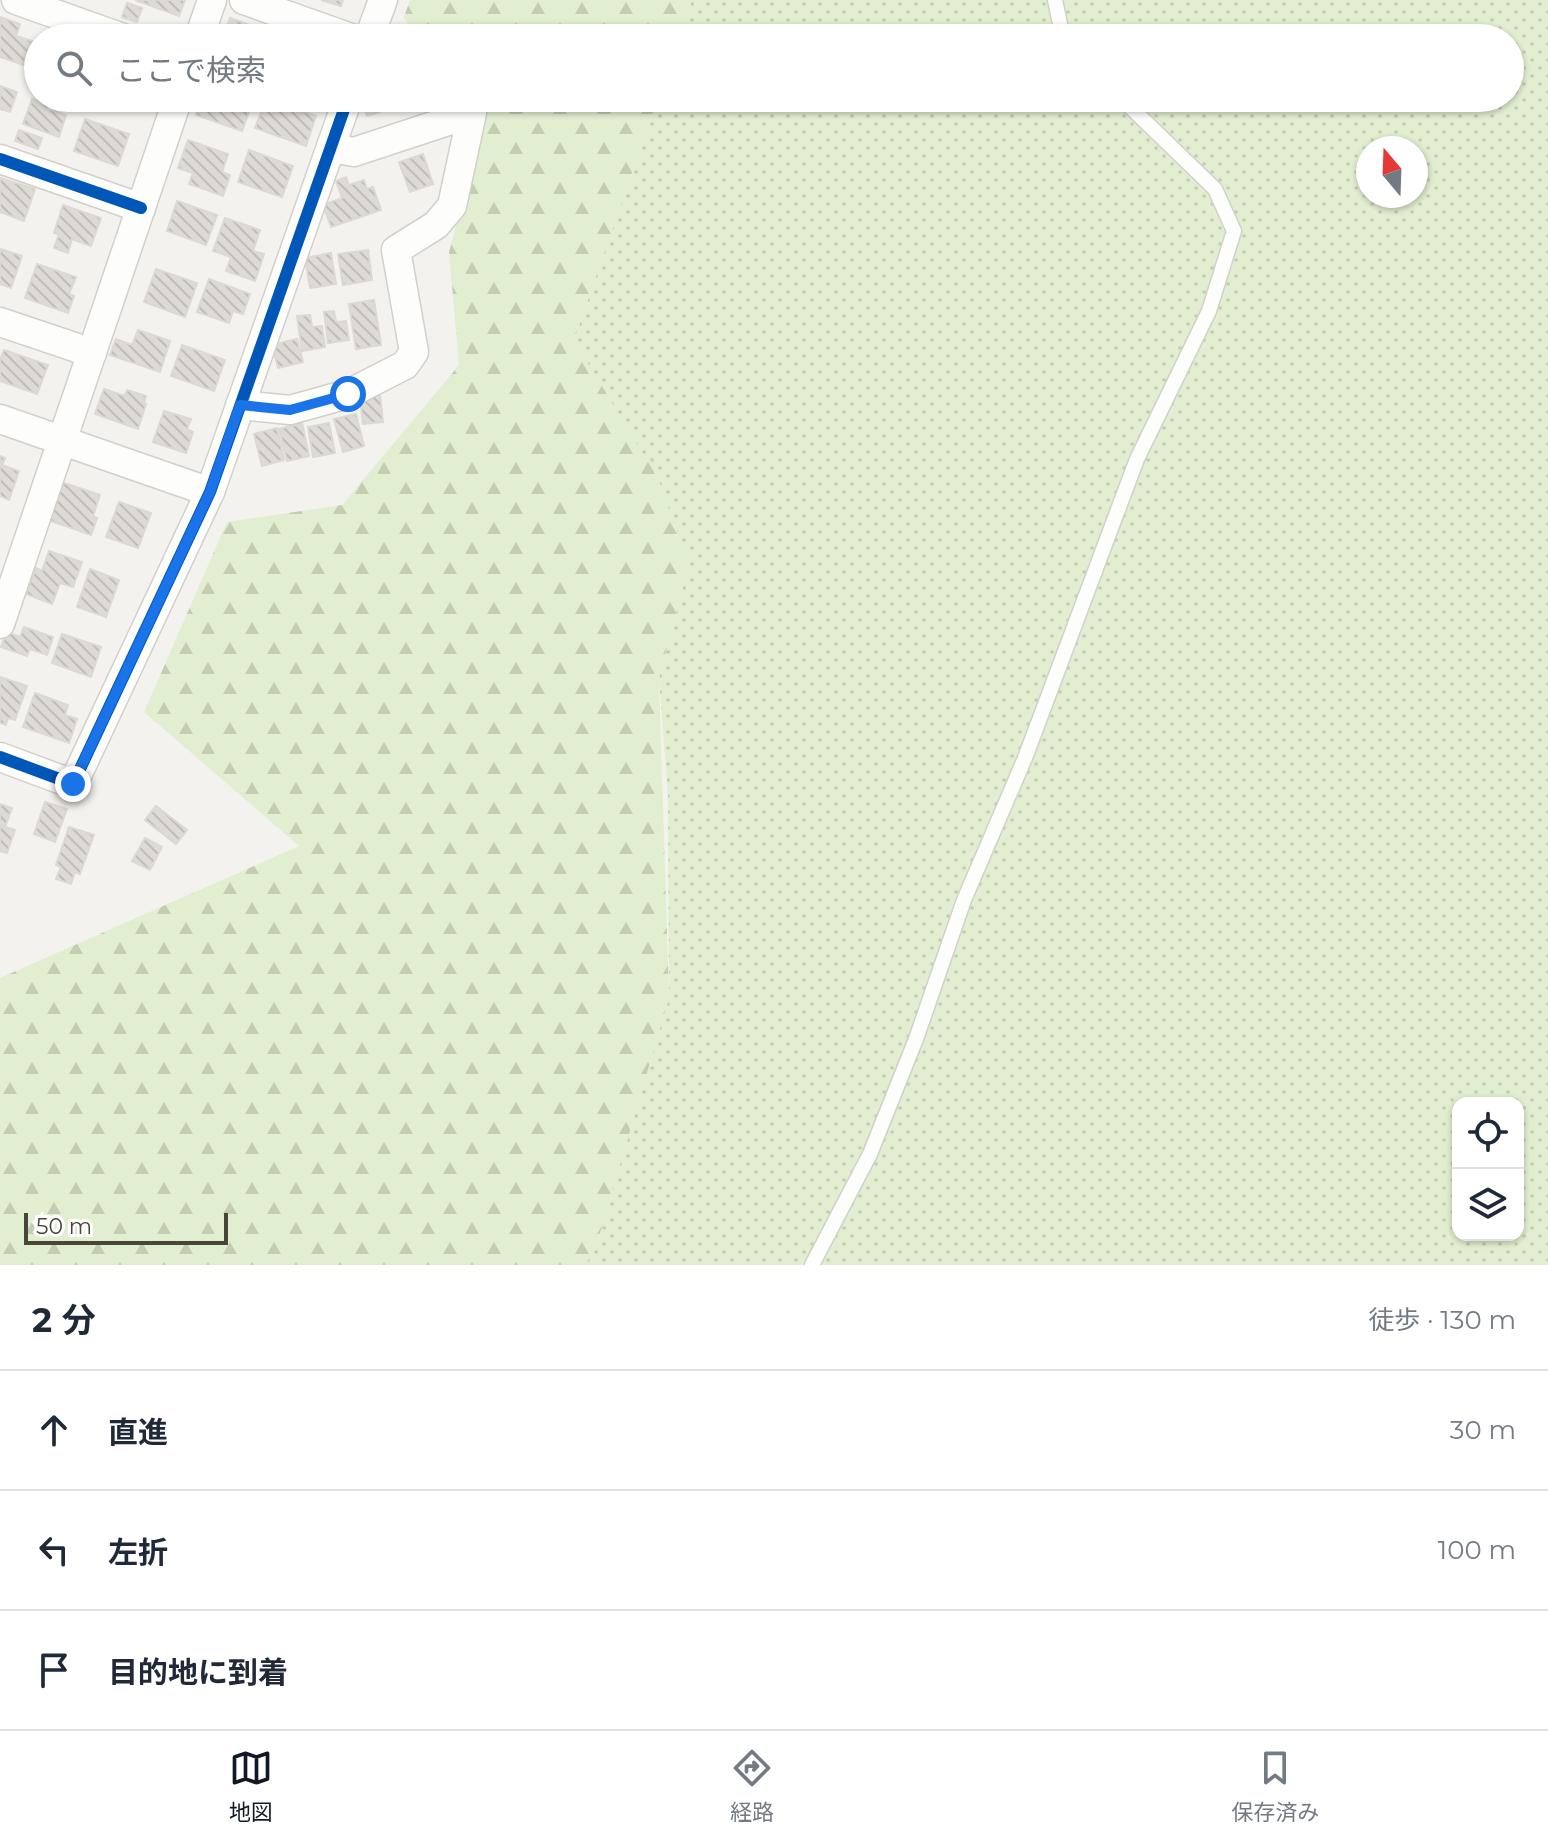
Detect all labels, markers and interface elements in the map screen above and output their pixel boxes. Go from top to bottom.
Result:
search box [24,24,1524,112]
icon: search [52,46,96,90]
text: ここで検索 [116,52,266,89]
north arrow [1356,136,1428,208]
route start [330,376,366,412]
route end [55,766,91,802]
map controls [1452,1097,1524,1241]
button: locate [1452,1097,1524,1169]
button: layers [1452,1169,1524,1241]
scale bar [24,1209,228,1245]
text: 50 m [36,1213,92,1240]
text: 2 分 [32,1299,96,1341]
text: 徒歩 · 130 m [1368,1304,1516,1336]
icon: ahead [32,1408,76,1452]
text: 直進 [108,1414,168,1451]
text: 30 m [1450,1414,1516,1446]
icon: left [32,1528,76,1572]
text: 左折 [108,1534,168,1571]
text: 100 m [1438,1534,1516,1566]
icon: arrive [32,1648,76,1692]
text: 目的地に到着 [108,1654,288,1691]
tab: 地図 [229,1746,273,1826]
tab: 経路 [730,1746,774,1826]
tab: 保存済み [1231,1746,1319,1826]

